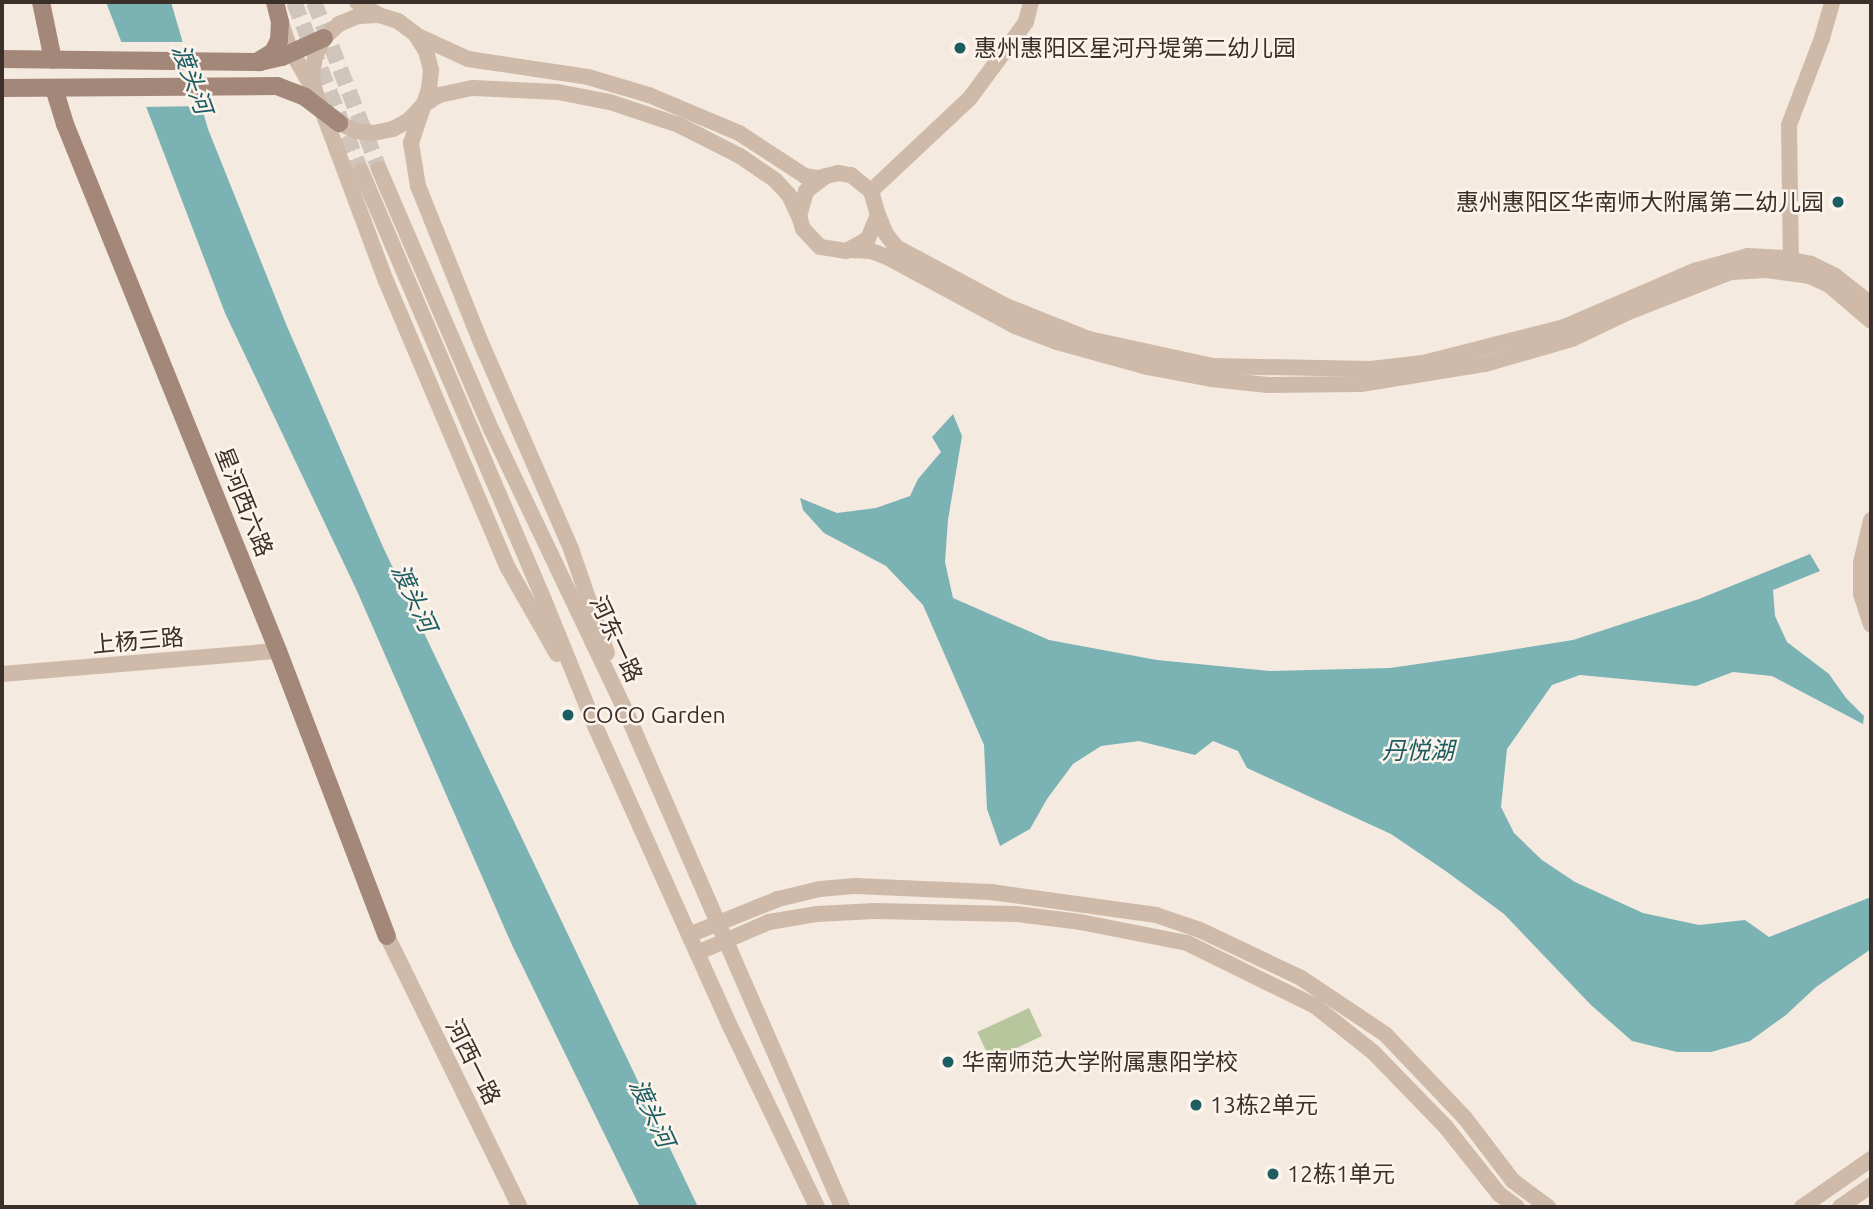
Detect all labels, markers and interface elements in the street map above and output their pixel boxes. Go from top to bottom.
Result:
place label: 惠州惠阳区星河丹堤第二幼儿园 [974,34,1296,62]
water label: 渡头河 [166,40,218,118]
marker: 惠州惠阳区星河丹堤第二幼儿园 [952,40,968,56]
place label: 惠州惠阳区华南师大附属第二幼儿园 [1456,188,1824,216]
marker: 惠州惠阳区华南师大附属第二幼儿园 [1830,194,1846,210]
street label: 星河西六路 [210,444,278,560]
water label: 渡头河 [386,559,442,637]
street label: 河东一路 [584,591,648,687]
street label: 上杨三路 [91,623,185,659]
place label: COCO Garden [582,701,726,729]
marker: COCO Garden [560,707,576,723]
water label: 丹悦湖 [1382,737,1454,765]
street label: 河西一路 [440,1015,506,1109]
place label: 华南师范大学附属惠阳学校 [962,1048,1238,1076]
marker: 华南师范大学附属惠阳学校 [940,1054,956,1070]
water label: 渡头河 [624,1074,680,1152]
place label: 13栋2单元 [1210,1091,1318,1119]
marker: 13栋2单元 [1188,1097,1204,1113]
place label: 12栋1单元 [1287,1160,1395,1188]
marker: 12栋1单元 [1265,1166,1281,1182]

